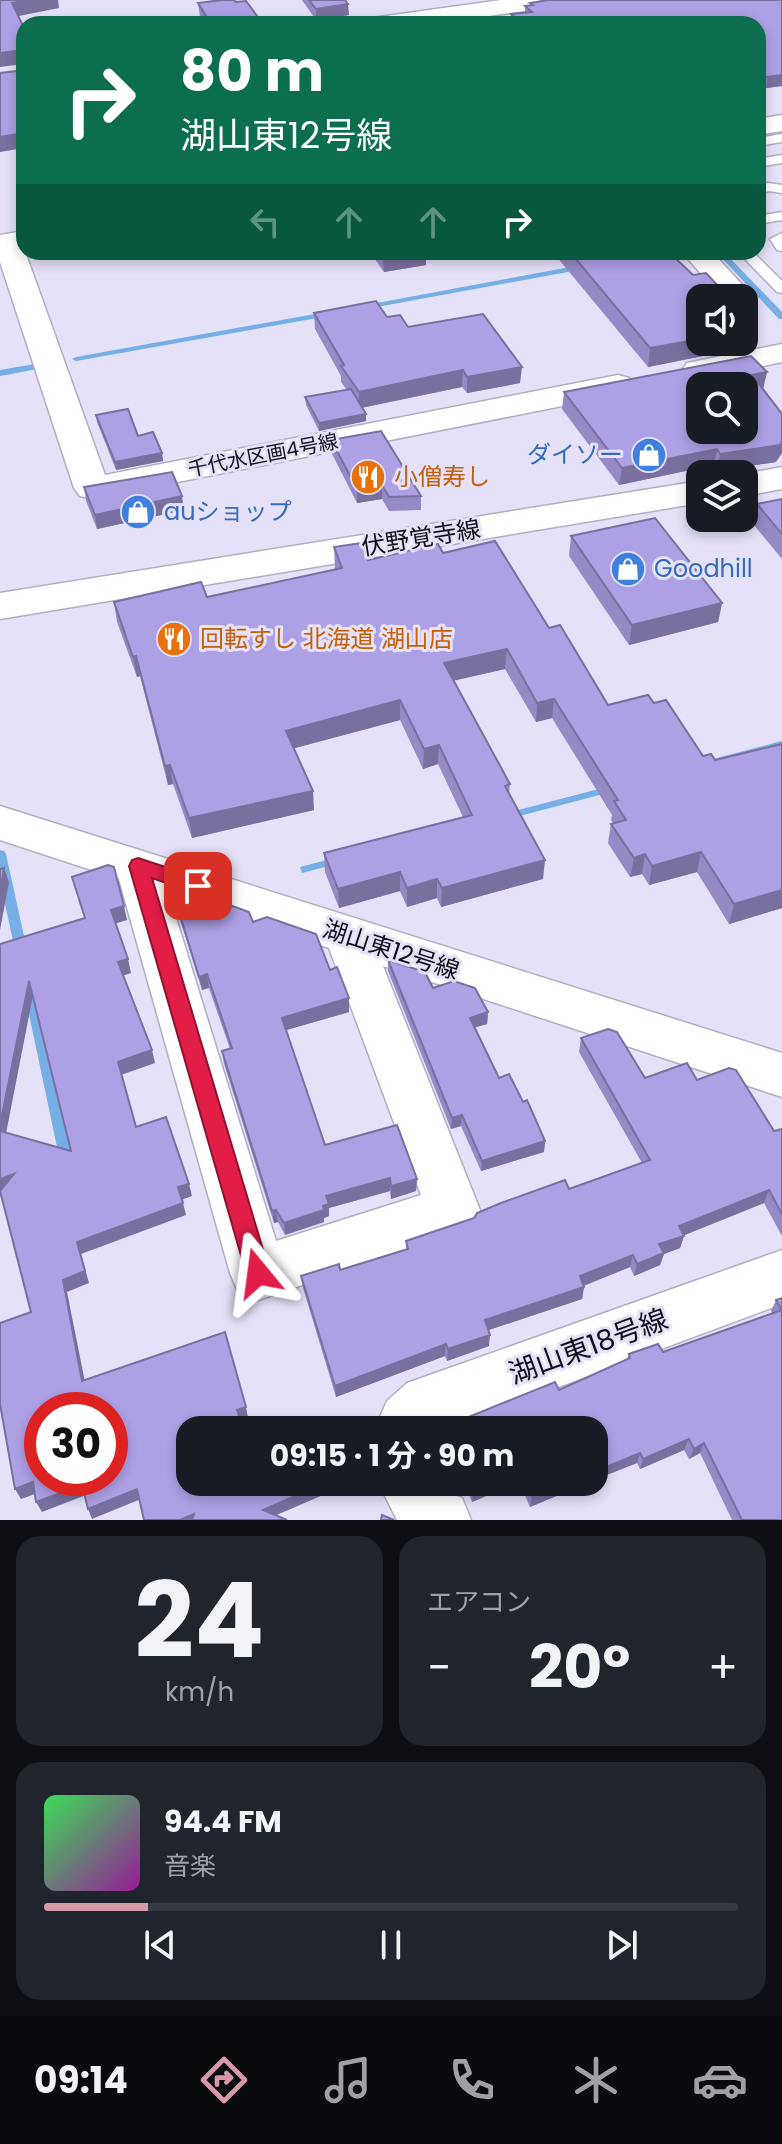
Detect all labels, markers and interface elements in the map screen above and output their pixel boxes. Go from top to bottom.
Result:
text: 80 m [180,32,324,111]
icon: right [48,48,152,152]
text: 湖山東12号線 [180,110,392,161]
icon: left [243,200,287,244]
icon: ahead [327,200,371,244]
icon: ahead [411,200,455,244]
icon: right [495,200,539,244]
map controls [686,284,758,532]
button: sound [686,284,758,356]
button: search [686,372,758,444]
street label: 千代水区画4号線 [185,427,341,483]
shop icon: ダイソー [630,436,668,474]
place label: ダイソー [527,438,623,471]
restaurant icon: 小僧寿し [349,458,387,496]
place label: 小僧寿し [394,460,490,493]
button: layers [686,460,758,532]
shop icon: auショップ [119,493,157,531]
place label: auショップ [164,495,292,528]
street label: 伏野覚寺線 [359,512,483,563]
shop icon: Goodhill [609,550,647,588]
place label: Goodhill [654,552,753,585]
restaurant icon: 回転すし 北海道 湖山店 [155,620,193,658]
place label: 回転すし 北海道 湖山店 [200,622,453,655]
pin [164,852,232,920]
icon: arrive [176,864,220,908]
street label: 湖山東12号線 [319,912,464,987]
position arrow [216,1231,300,1315]
street label: 湖山東18号線 [503,1300,673,1393]
speed limit sign: 30 [24,1392,128,1496]
text: 09:15 · 1 分 · 90 m [270,1434,514,1477]
text: 24 [135,1548,264,1693]
text: エアコン [427,1584,531,1620]
text: 20° [529,1625,630,1709]
text: − [427,1637,451,1698]
text: + [708,1637,738,1698]
text: km/h [165,1674,234,1710]
text: 94.4 FM [164,1800,282,1843]
text: 音楽 [164,1848,216,1884]
icon: previous [138,1923,182,1967]
icon: pause [369,1923,413,1967]
icon: next [600,1923,644,1967]
icon: directions [196,2052,252,2108]
icon: music [320,2052,376,2108]
icon: phone [444,2052,500,2108]
icon: climate [568,2052,624,2108]
icon: car [692,2052,748,2108]
text: 09:14 [34,2055,128,2106]

